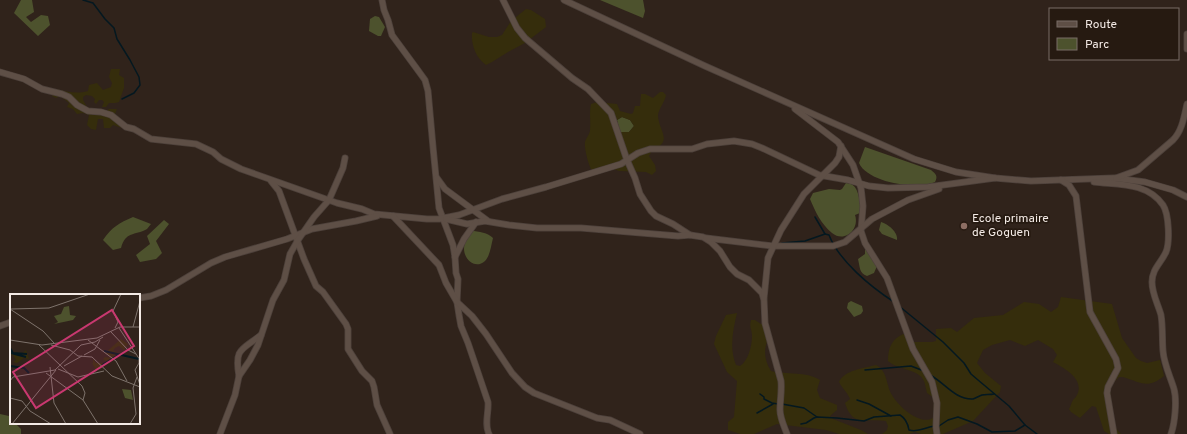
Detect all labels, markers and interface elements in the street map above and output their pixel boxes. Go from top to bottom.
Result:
legend [1049,8,1179,60]
text: Route [1085,17,1117,33]
text: Parc [1085,37,1109,53]
place label: Ecole primaire de Goguen [972,211,1049,241]
marker: Ecole primaire de Goguen [959,221,969,231]
inset map [10,294,140,424]

